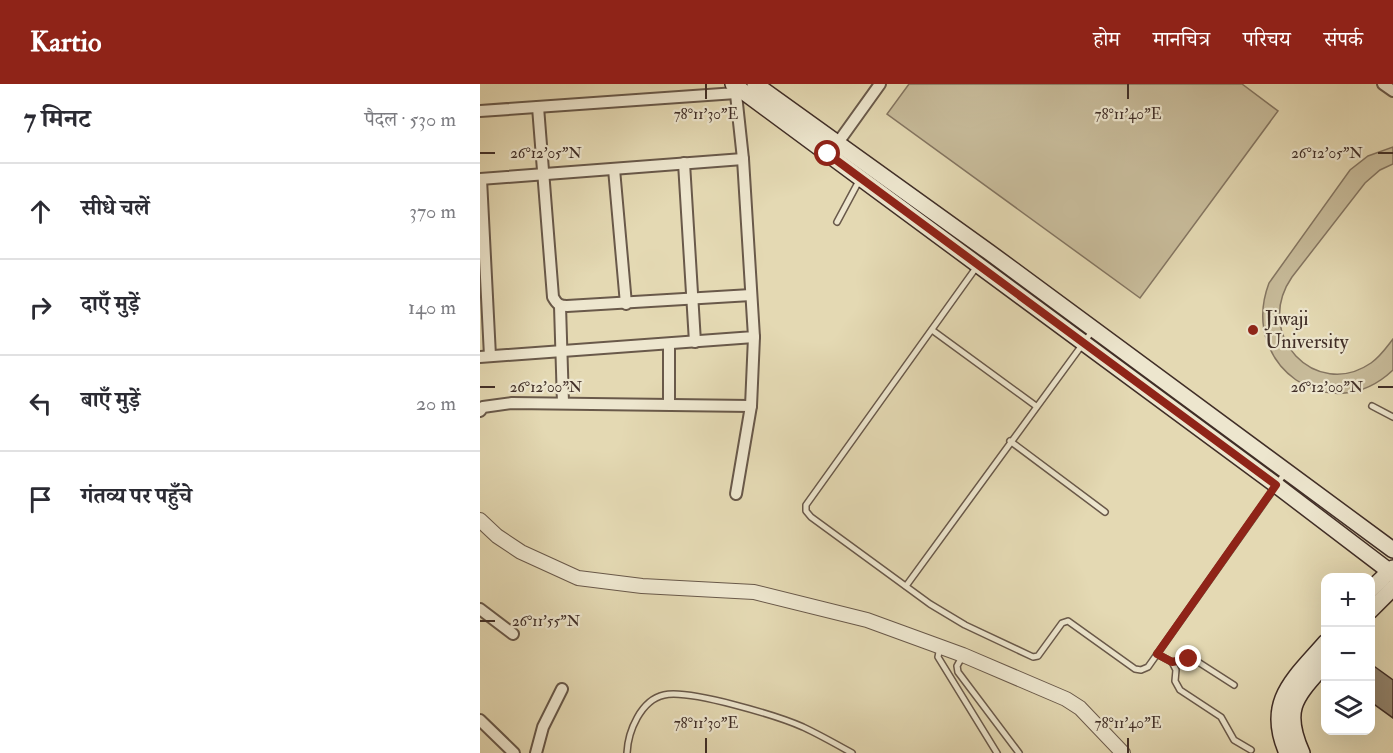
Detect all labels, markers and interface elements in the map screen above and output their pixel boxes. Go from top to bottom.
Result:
text: Kartio [30,25,101,60]
text: होम [1093,26,1120,53]
text: मानचित्र [1153,26,1210,53]
text: परिचय [1243,26,1291,53]
text: संपर्क [1324,26,1363,53]
text: 7 मिनट [24,103,91,135]
text: 78°11'30"E [674,105,738,124]
text: 78°11'40"E [1095,105,1162,124]
text: पैदल · 530 m [365,107,456,132]
route start [814,140,840,166]
text: 26°12'05"N [510,144,582,163]
text: 26°12'05"N [1291,144,1363,163]
text: सीधे चलें [81,194,149,222]
icon: ahead [24,195,57,228]
text: 370 m [409,199,456,224]
text: दाएँ मुड़ें [81,290,140,318]
icon: right [24,291,57,324]
text: 140 m [408,295,456,320]
place label: Jiwaji University [1264,306,1350,354]
marker: Jiwaji University [1246,323,1260,337]
text: 26°12'00"N [510,378,583,397]
text: 26°12'00"N [1291,378,1364,397]
text: बाएँ मुड़ें [81,386,140,414]
icon: left [24,387,57,420]
text: 20 m [416,391,456,416]
text: गंतव्य पर पहुँचे [81,482,192,510]
icon: arrive [24,483,57,516]
map controls [1321,573,1375,735]
button: + [1321,573,1375,627]
text: 26°11'55"N [512,612,581,631]
button: − [1321,627,1375,681]
route end [1175,645,1201,671]
button: layers [1321,681,1375,735]
text: 78°11'30"E [674,714,738,733]
text: 78°11'40"E [1095,714,1162,733]

